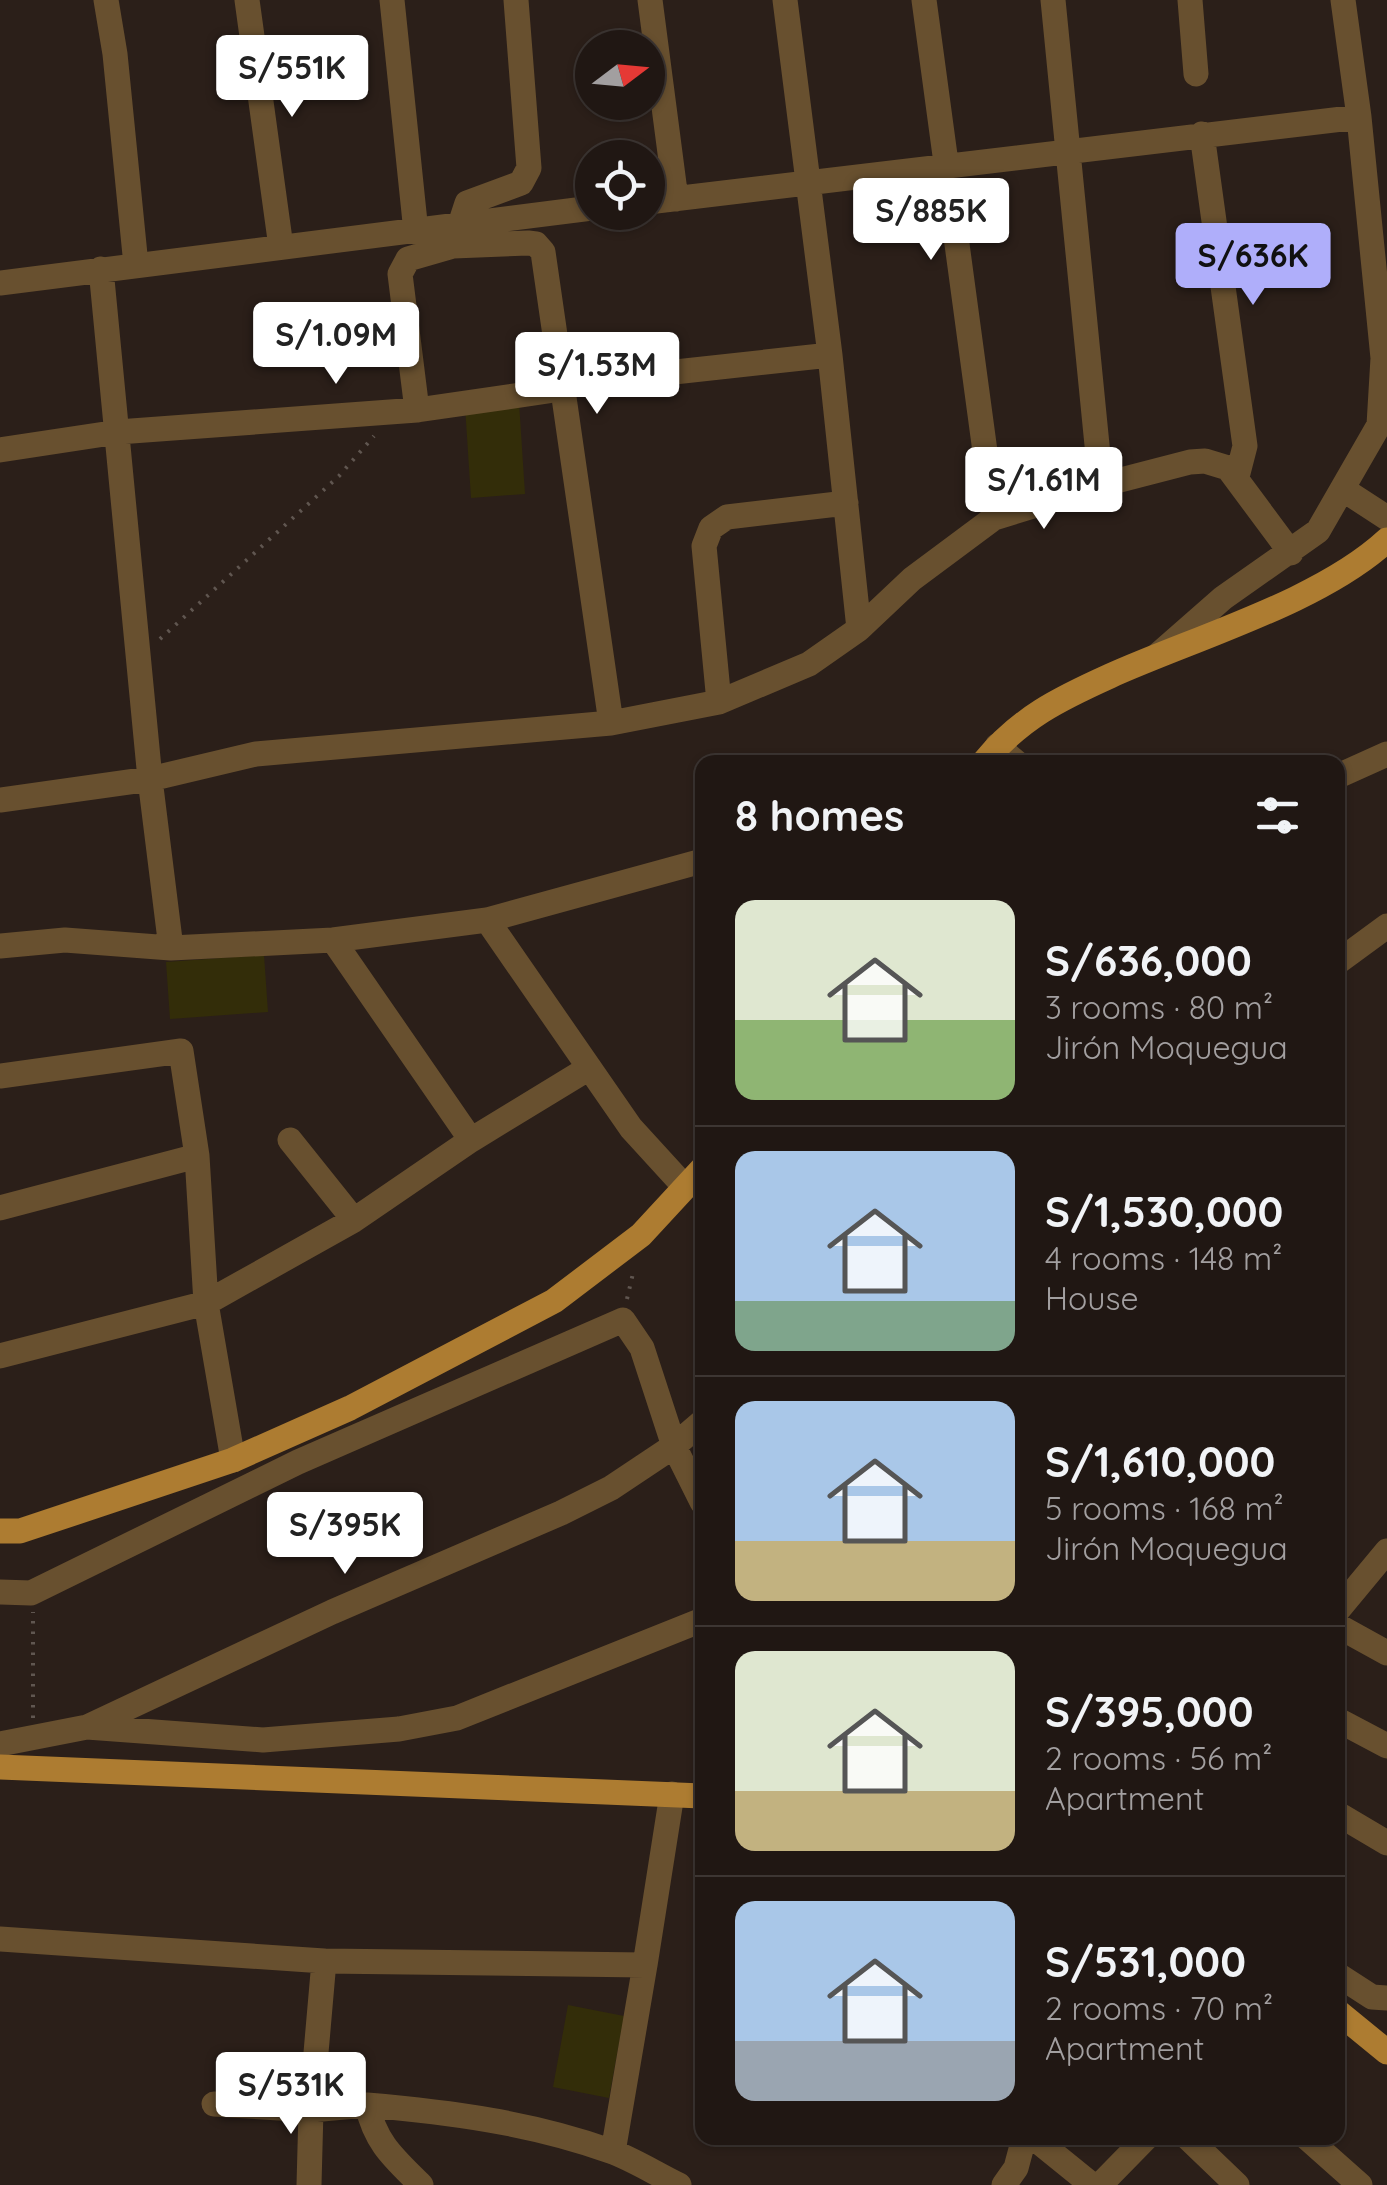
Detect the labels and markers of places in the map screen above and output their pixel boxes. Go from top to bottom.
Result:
pin: S/551K [211,35,373,120]
pin: S/885K [850,178,1012,263]
pin: S/636K [1172,223,1334,308]
pin: S/1.09M [244,302,428,387]
pin: S/1.53M [505,332,689,417]
pin: S/1.61M [952,447,1136,532]
pin: S/395K [264,1492,426,1577]
pin: S/531K [210,2052,372,2137]

